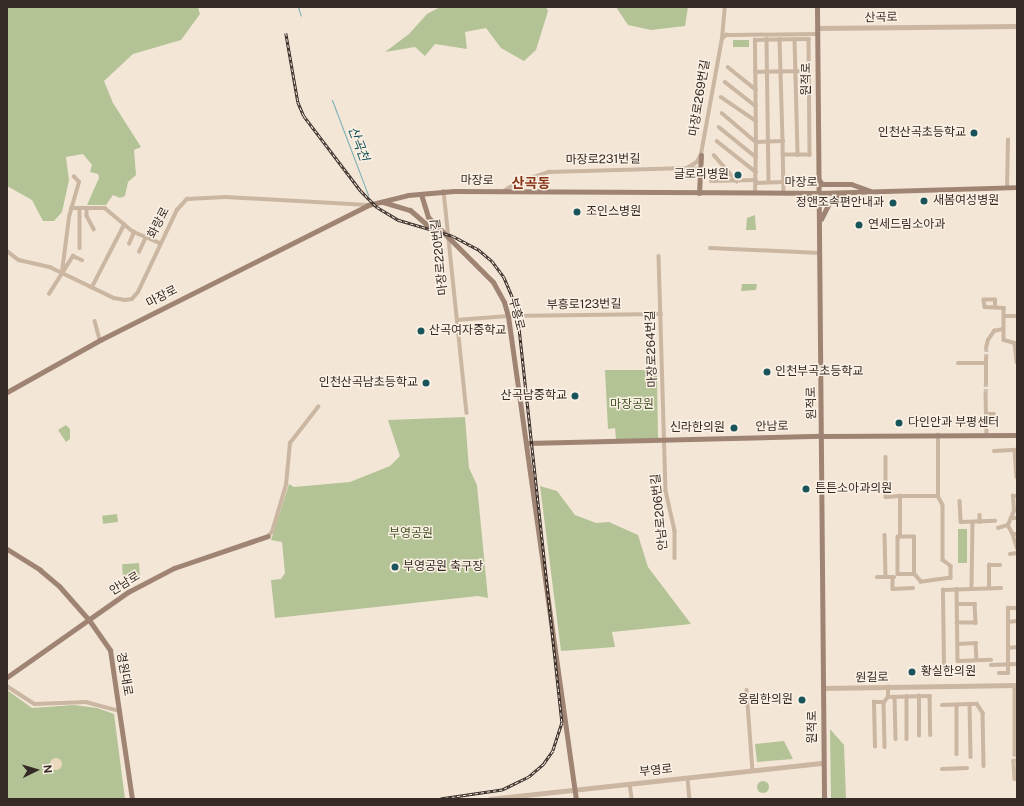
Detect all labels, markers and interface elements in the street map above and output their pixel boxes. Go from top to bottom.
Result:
street label: 산곡로 [864,11,898,25]
street label: 마장로269번길 [687,59,713,137]
street label: 원적로 [800,62,814,96]
water label: 산곡천 [344,124,372,164]
place label: 인천산곡초등학교 [878,126,966,140]
marker: 인천산곡초등학교 [969,128,979,138]
street label: 마장로231번길 [565,152,641,168]
place label: 글로리병원 [674,168,729,182]
marker: 글로리병원 [732,169,744,181]
street label: 마장로 [460,174,494,188]
district label: 산곡동 [512,175,550,191]
street label: 마장로 [784,176,818,190]
place label: 새봄여성병원 [933,194,999,208]
marker: 새봄여성병원 [918,195,930,207]
place label: 정앤조속편안내과 [796,196,884,210]
marker: 정앤조속편안내과 [887,197,899,209]
street label: 화랑로 [145,205,173,241]
place label: 조인스병원 [586,205,641,219]
marker: 조인스병원 [571,206,583,218]
street label: 마장로220번길 [429,218,451,296]
place label: 연세드림소아과 [868,218,945,232]
marker: 연세드림소아과 [853,219,865,231]
street label: 마장로 [144,283,180,311]
street label: 부흥로 [505,296,527,332]
street label: 부흥로123번길 [546,297,622,313]
street label: 마장로264번길 [643,310,661,388]
place label: 산곡여자중학교 [429,324,506,338]
marker: 산곡여자중학교 [416,326,426,336]
place label: 인천부곡초등학교 [775,365,863,379]
marker: 인천부곡초등학교 [762,367,772,377]
place label: 인천산곡남초등학교 [319,376,418,390]
marker: 인천산곡남초등학교 [421,378,431,388]
street label: 원적로 [805,386,819,420]
place label: 산곡남중학교 [501,389,567,403]
marker: 산곡남중학교 [570,391,580,401]
park label: 마장공원 [610,398,654,412]
place label: 다인안과 부평센터 [908,416,999,430]
marker: 다인안과 부평센터 [893,417,905,429]
street label: 안남로 [755,420,789,434]
place label: 신라한의원 [670,421,725,435]
marker: 신라한의원 [728,422,740,434]
street label: 안남로206번길 [649,473,671,551]
place label: 튼튼소아과의원 [815,482,892,496]
marker: 튼튼소아과의원 [800,483,812,495]
park label: 부영공원 [389,527,433,541]
place label: 부영공원 축구장 [403,560,483,574]
marker: 부영공원 축구장 [390,562,400,572]
street label: 안남로 [107,569,143,599]
street label: 경원대로 [113,651,135,697]
place label: 황실한의원 [921,665,976,679]
marker: 황실한의원 [906,666,918,678]
street label: 원길로 [855,671,889,685]
place label: 웅림한의원 [738,693,793,707]
marker: 웅림한의원 [796,694,808,706]
street label: 원적로 [806,710,820,744]
north arrow [16,750,56,790]
street label: 부영로 [639,762,673,780]
text: N [42,764,54,774]

